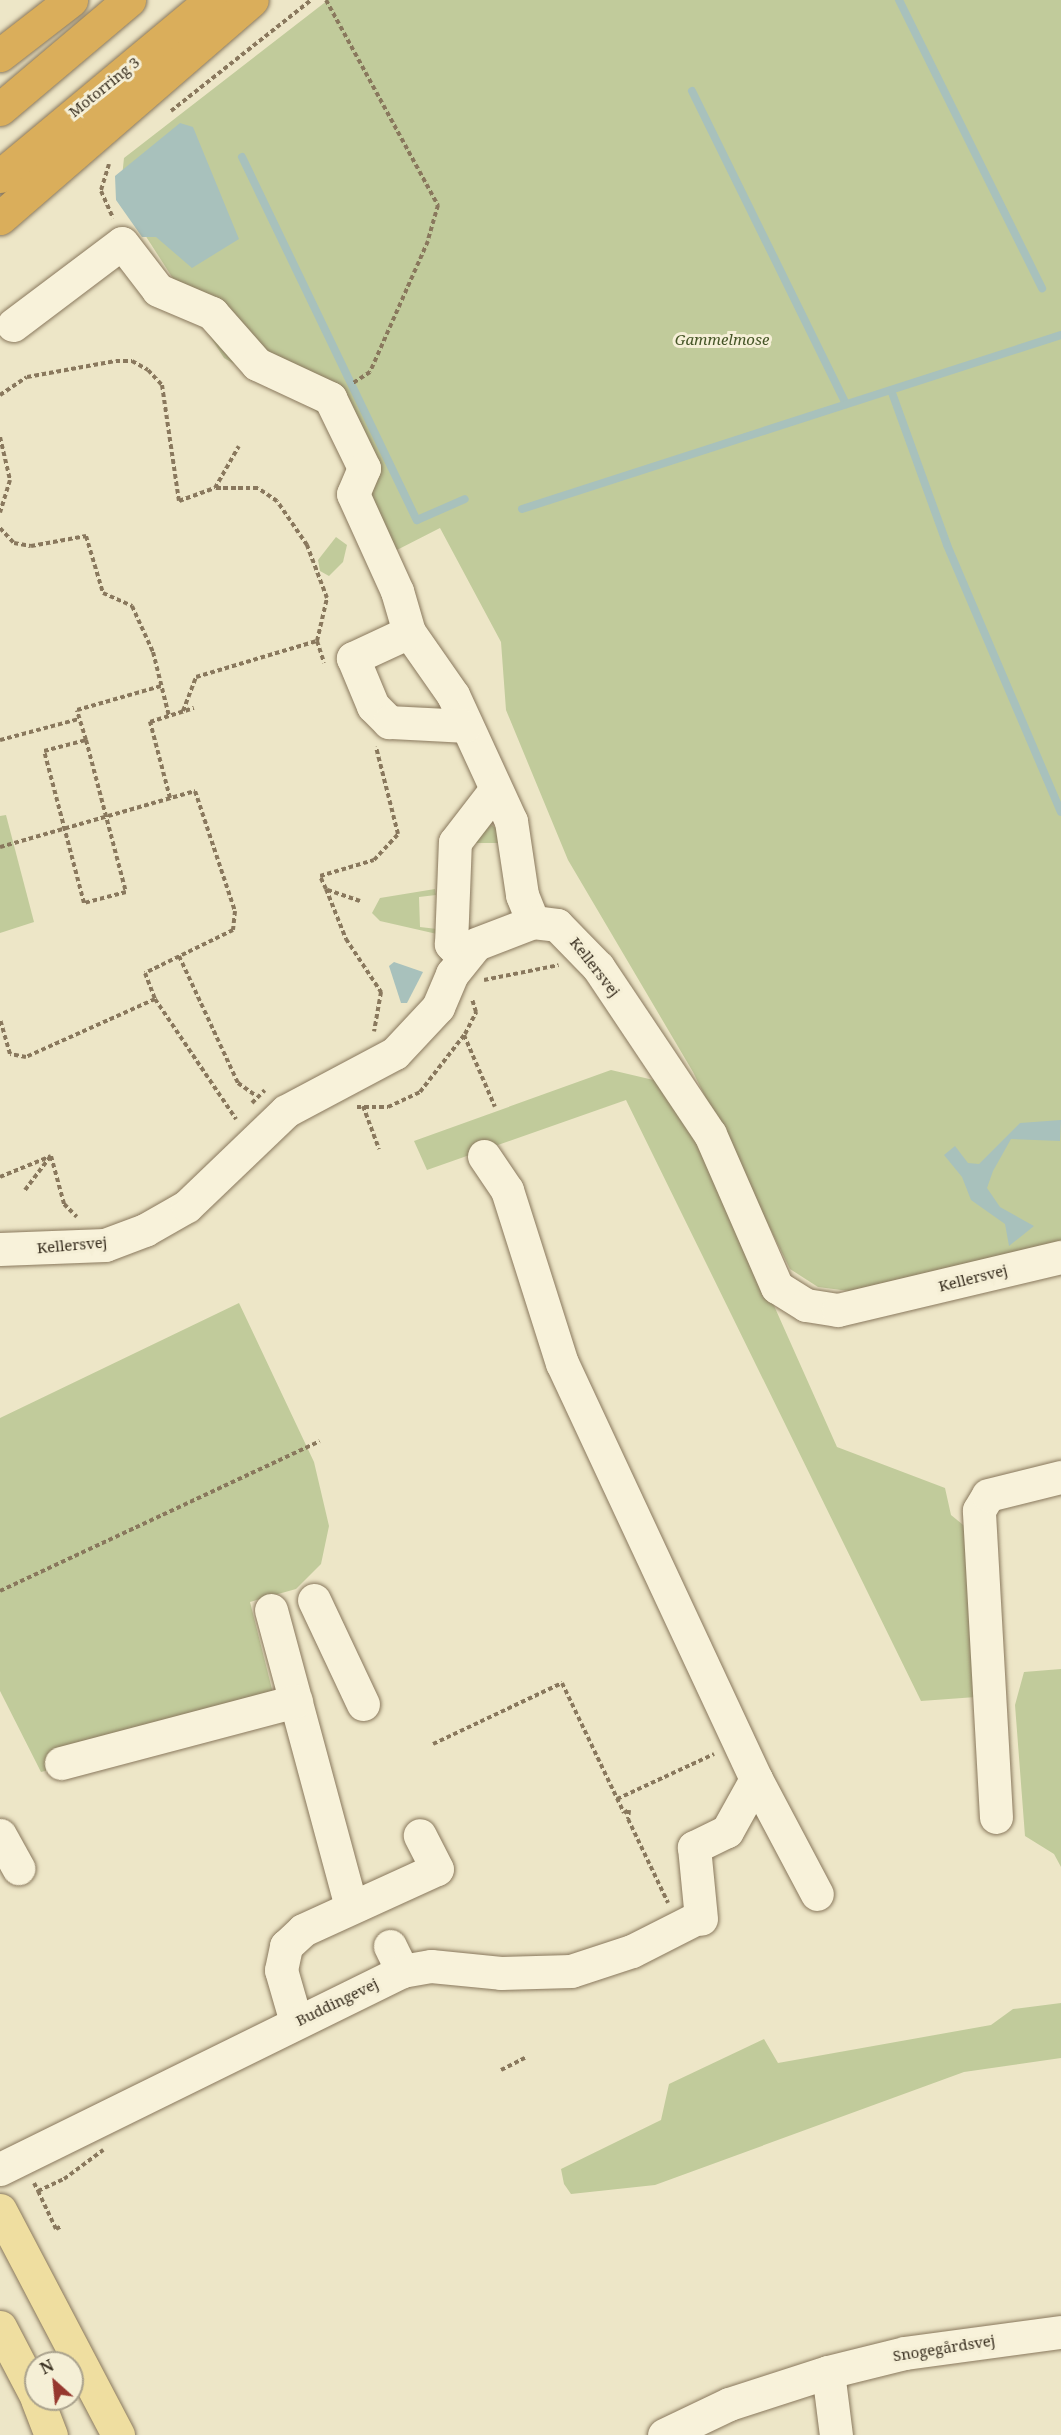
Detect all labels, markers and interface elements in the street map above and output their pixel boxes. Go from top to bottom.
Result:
street label: Motorring 3 [65,53,143,121]
park label: Gammelmose [675,331,769,349]
street label: Kellersvej [566,934,624,1000]
street label: Kellersvej [36,1233,108,1257]
street label: Kellersvej [937,1261,1009,1295]
street label: Buddingevej [293,1974,381,2030]
street label: Snogegårdsvej [892,2331,996,2365]
north arrow [24,2351,84,2411]
text: N [36,2354,57,2379]

